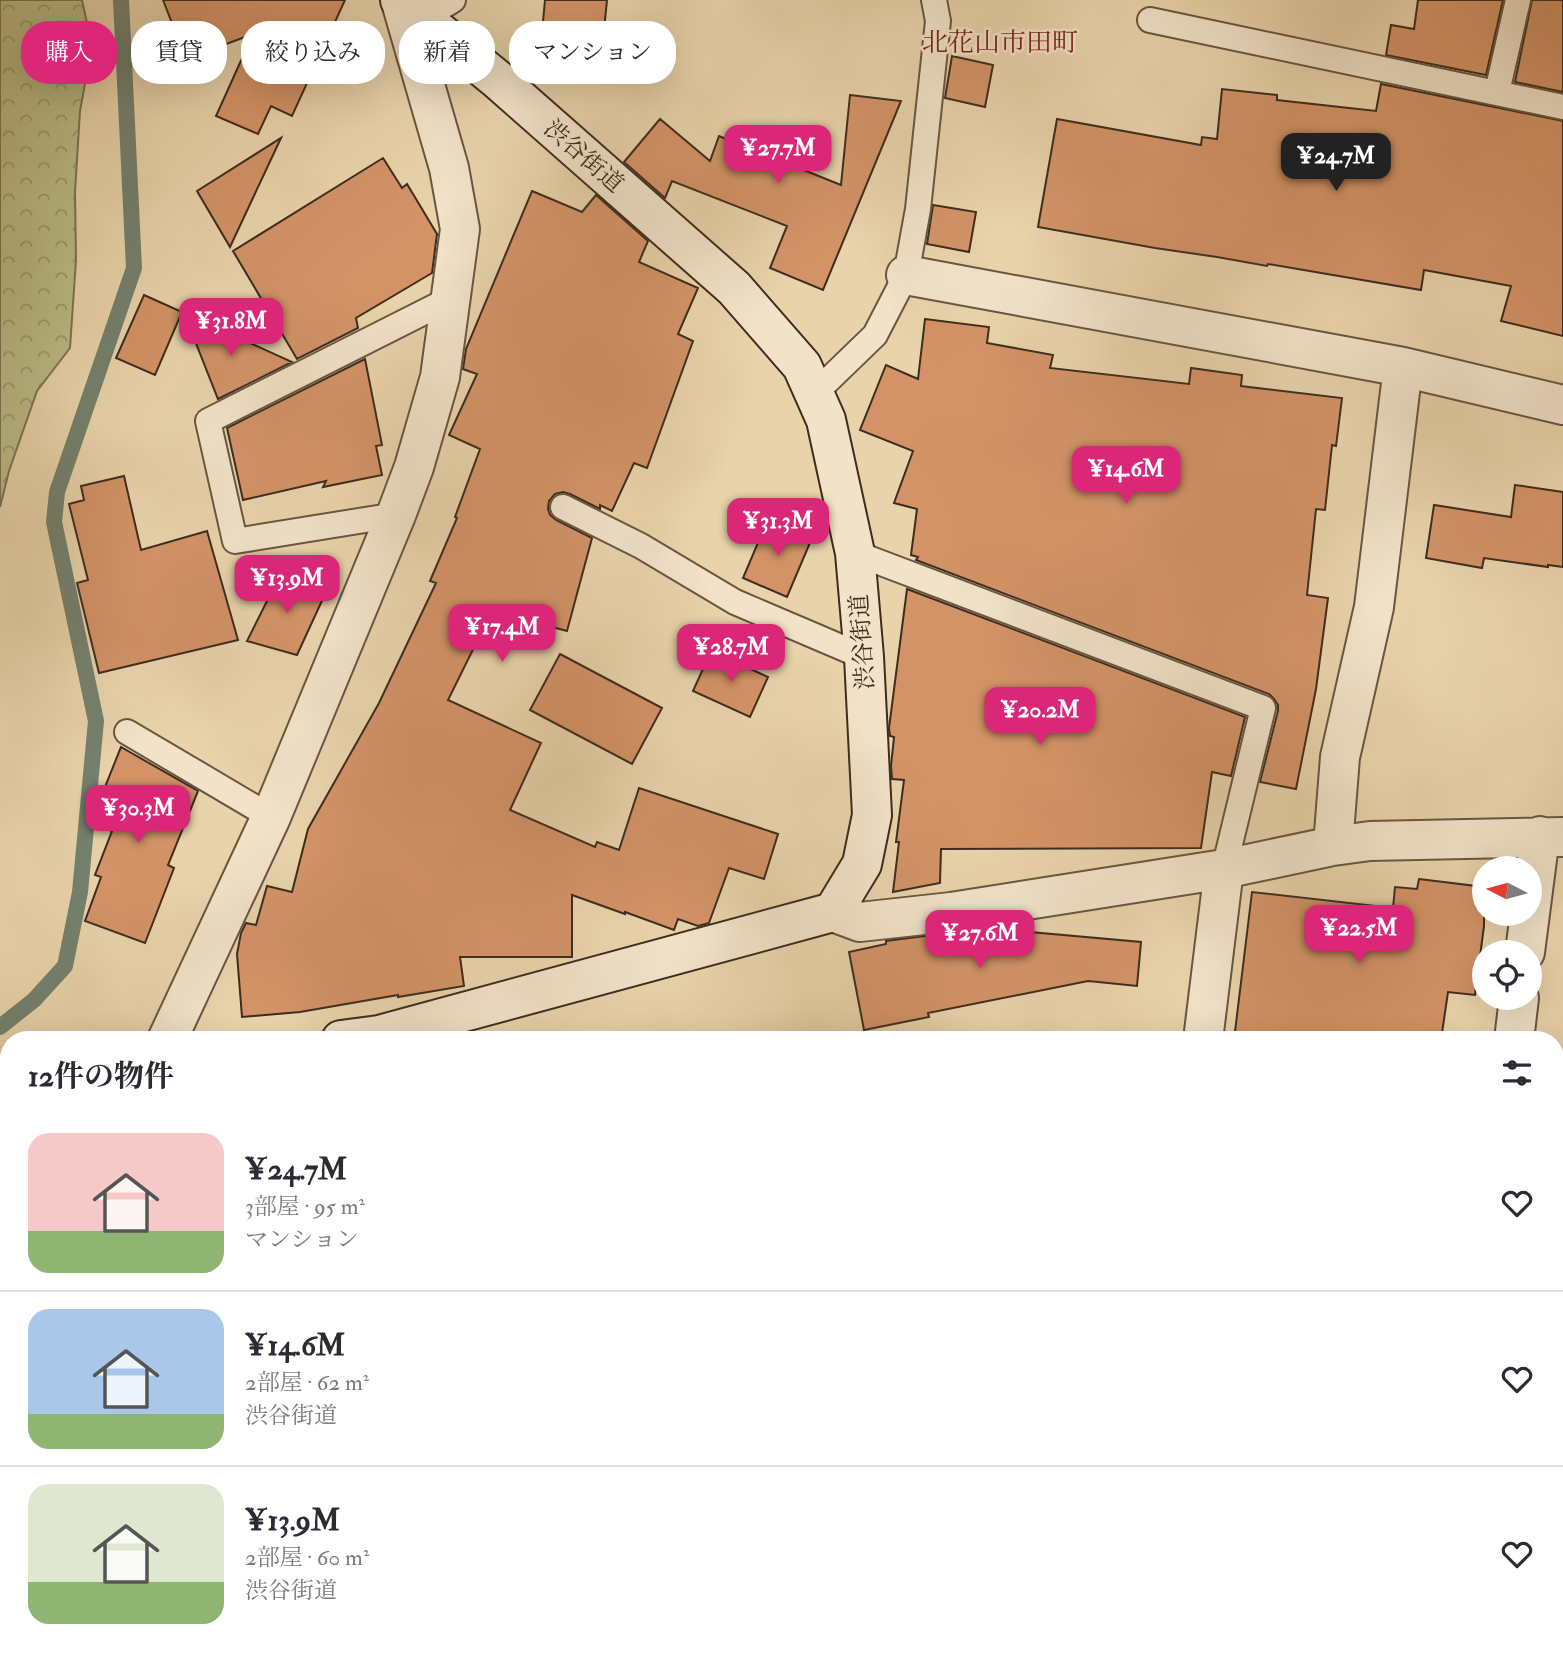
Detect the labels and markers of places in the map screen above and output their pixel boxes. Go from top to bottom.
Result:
pin: ¥27.7M [721,125,835,185]
pin: ¥24.7M [1279,134,1393,193]
pin: ¥31.8M [174,298,288,358]
pin: ¥14.6M [1069,447,1183,506]
pin: ¥31.3M [721,498,835,558]
pin: ¥13.9M [230,556,344,615]
pin: ¥17.4M [445,604,559,664]
pin: ¥28.7M [674,624,788,684]
pin: ¥20.2M [983,688,1097,747]
pin: ¥30.3M [81,786,195,845]
pin: ¥22.5M [1302,906,1416,965]
pin: ¥27.6M [923,911,1037,970]

